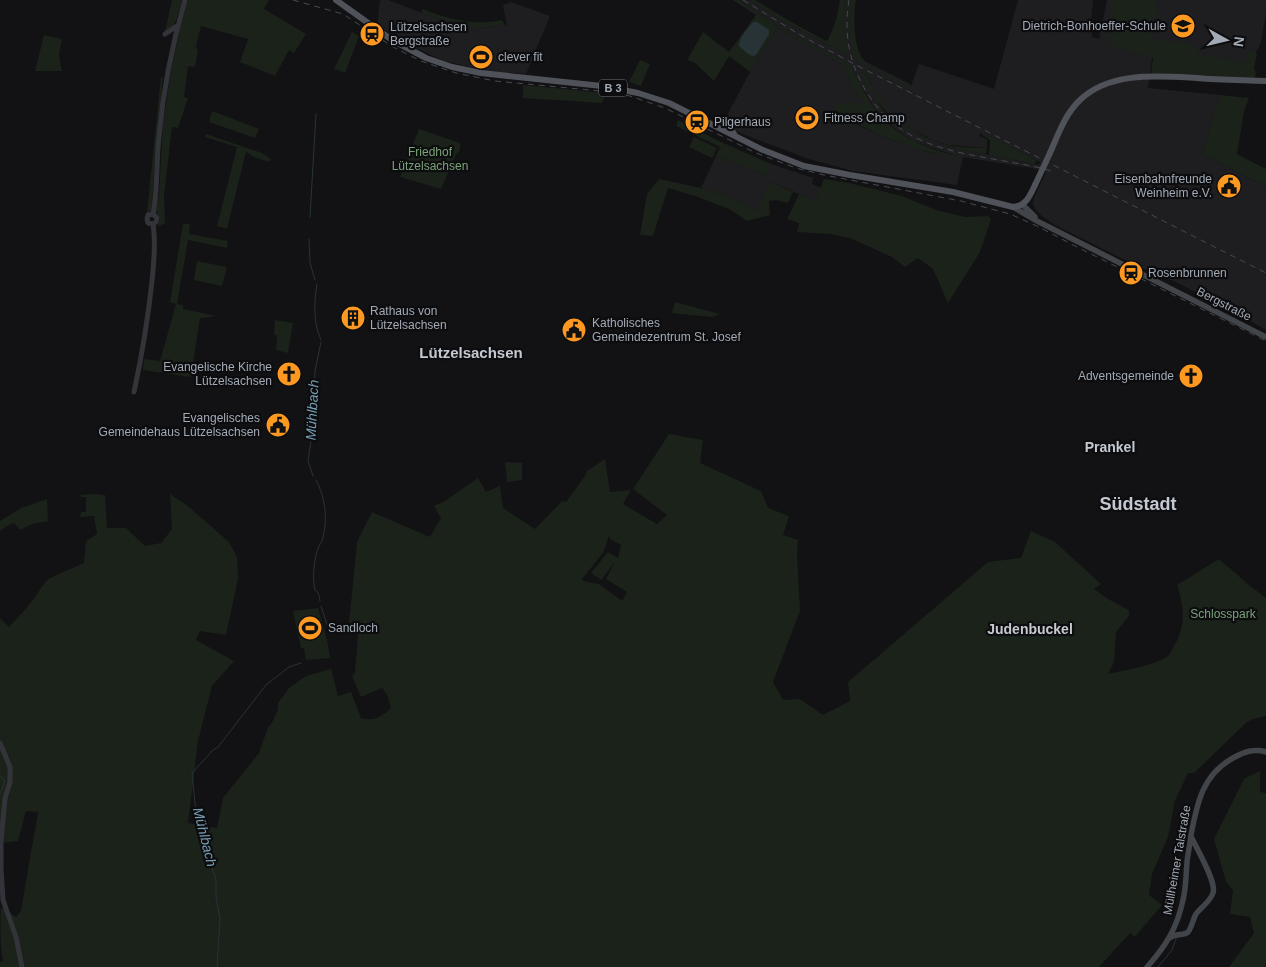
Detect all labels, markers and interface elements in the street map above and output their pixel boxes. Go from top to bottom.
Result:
school or university icon: Dietrich-Bonhoeffer-Schule [1170,13,1196,39]
north arrow [1201,15,1251,65]
place label: Dietrich-Bonhoeffer-Schule [1022,19,1166,33]
place label: Lützelsachsen Bergstraße [390,20,467,48]
station icon: Lützelsachsen Bergstraße [359,21,385,47]
text: N [1230,36,1248,48]
sports icon: clever fit [468,44,494,70]
place label: clever fit [498,50,543,64]
road number: B 3 [599,80,627,96]
sports icon: Fitness Champ [794,105,820,131]
station icon: Pilgerhaus [684,109,710,135]
place label: Fitness Champ [824,111,905,125]
place label: Pilgerhaus [714,115,771,129]
park label: Friedhof Lützelsachsen [392,145,468,173]
place label: Eisenbahnfreunde Weinheim e.V. [1115,172,1212,200]
public building icon: Eisenbahnfreunde Weinheim e.V. [1216,173,1242,199]
station icon: Rosenbrunnen [1118,260,1144,286]
place label: Rosenbrunnen [1148,266,1227,280]
street label: Bergstraße [1194,284,1254,324]
place label: Rathaus von Lützelsachsen [370,304,447,332]
building icon: Rathaus von Lützelsachsen [340,305,366,331]
place label: Katholisches Gemeindezentrum St. Josef [592,316,741,344]
public building icon: Katholisches Gemeindezentrum St. Josef [561,317,587,343]
district label: Lützelsachsen [419,344,523,361]
place label: Evangelische Kirche Lützelsachsen [163,360,272,388]
church icon: Evangelische Kirche Lützelsachsen [276,361,302,387]
church icon: Adventsgemeinde [1178,363,1204,389]
place label: Adventsgemeinde [1078,369,1174,383]
water label: Mühlbach [302,379,322,441]
place label: Evangelisches Gemeindehaus Lützelsachsen [99,411,260,439]
public building icon: Evangelisches Gemeindehaus Lützelsachsen [265,412,291,438]
district label: Prankel [1085,439,1135,455]
district label: Südstadt [1099,494,1177,514]
park label: Schlosspark [1190,607,1257,621]
sports icon: Sandloch [297,615,323,641]
place label: Sandloch [328,621,378,635]
district label: Judenbuckel [987,621,1073,637]
street label: Müllheimer Talstraße [1160,804,1194,916]
water label: Mühlbach [190,806,220,869]

